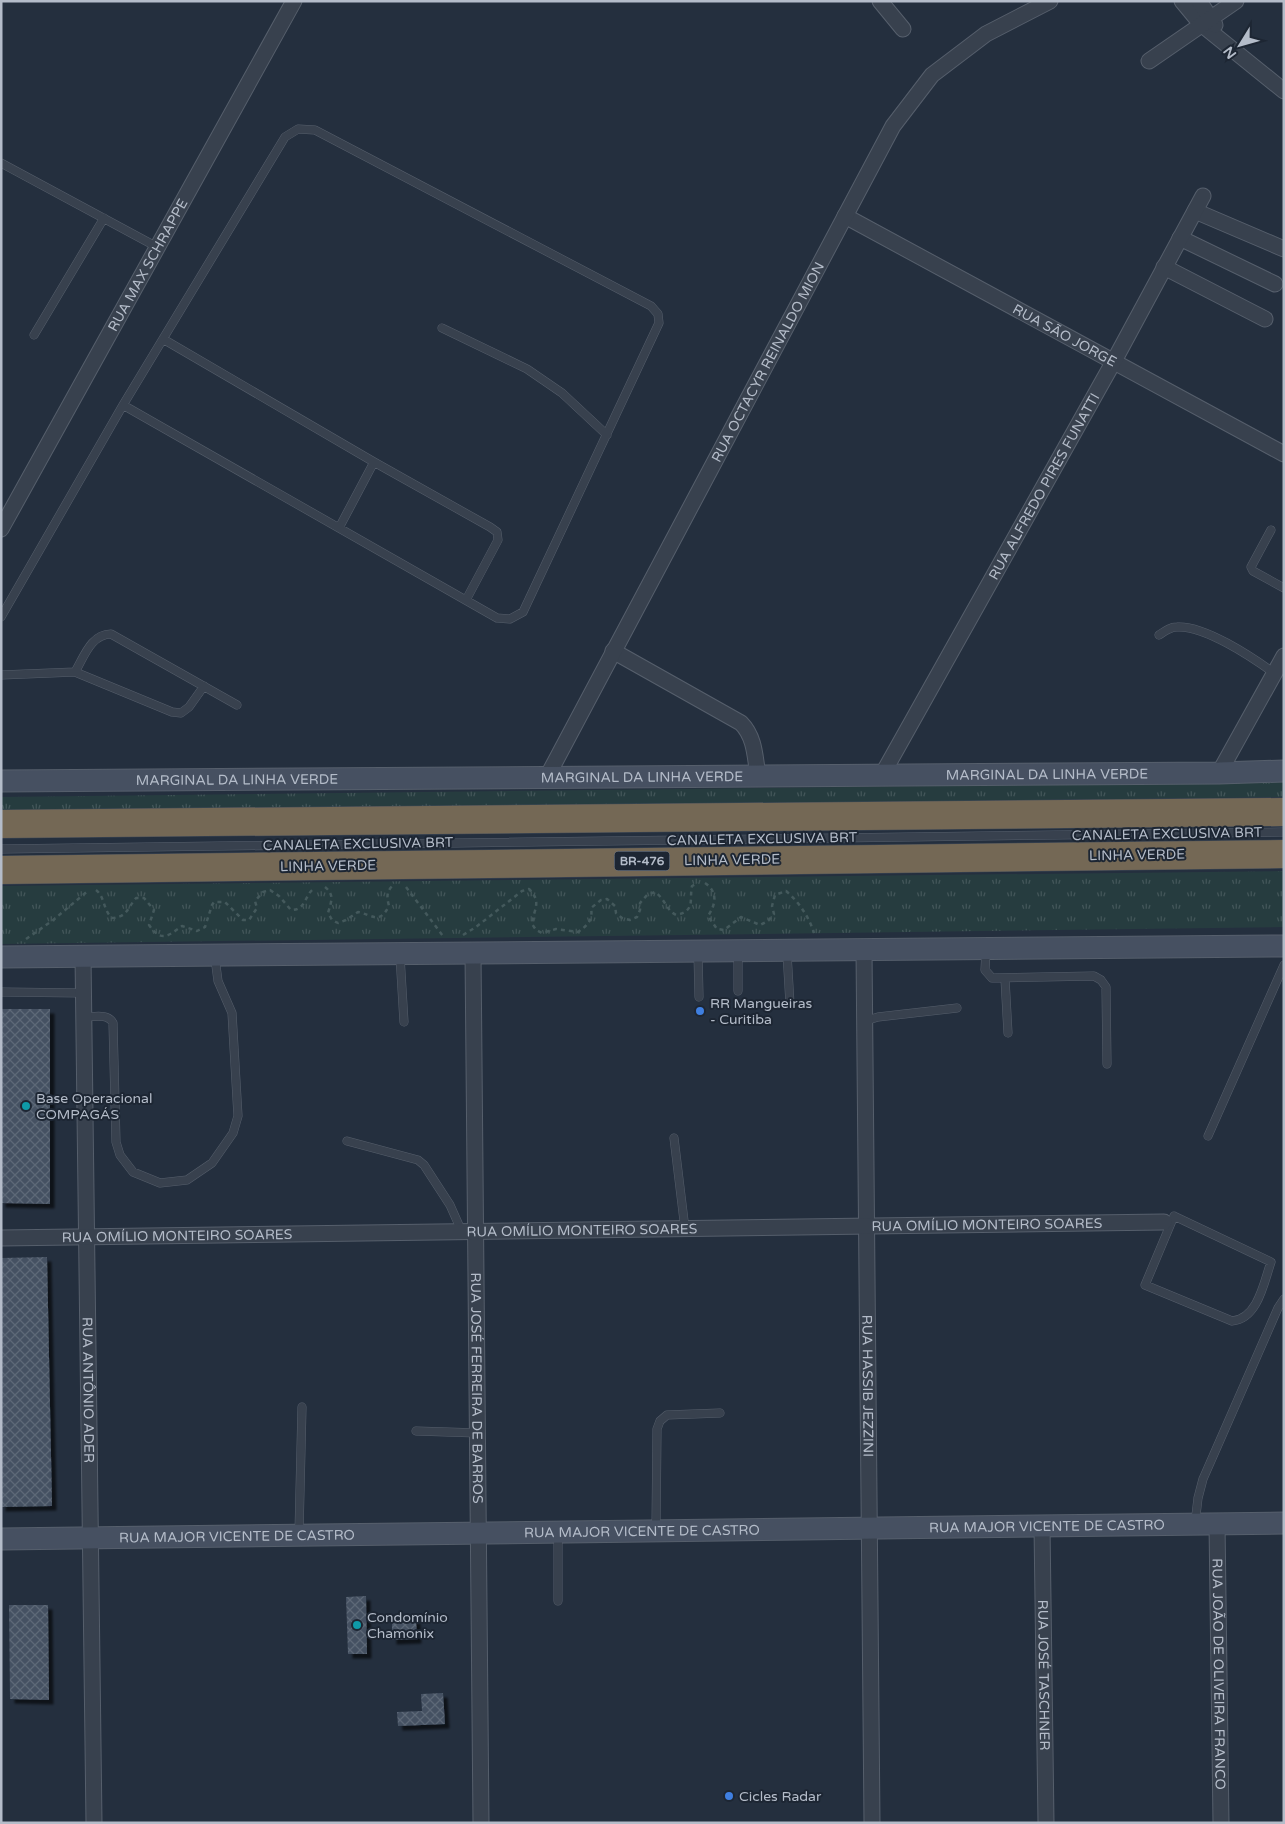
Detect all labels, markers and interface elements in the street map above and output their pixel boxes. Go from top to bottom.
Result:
north arrow [1215,20,1265,70]
text: N [1220,43,1240,62]
street label: RUA MAX SCHRAPPE [104,196,191,334]
street label: RUA OCTACYR REINALDO MION [707,259,828,465]
street label: RUA SÃO JORGE [1010,300,1120,370]
street label: RUA ALFREDO PIRES FUNATTI [985,390,1103,583]
street label: MARGINAL DA LINHA VERDE [946,765,1148,783]
street label: MARGINAL DA LINHA VERDE [541,768,743,786]
street label: MARGINAL DA LINHA VERDE [136,770,338,789]
street label: CANALETA EXCLUSIVA BRT [1072,824,1263,844]
street label: CANALETA EXCLUSIVA BRT [667,829,858,849]
street label: CANALETA EXCLUSIVA BRT [263,834,454,854]
street label: LINHA VERDE [1089,846,1185,864]
road number: BR-476 [614,851,670,870]
street label: LINHA VERDE [684,851,780,869]
street label: LINHA VERDE [280,857,376,875]
place label: RR Mangueiras - Curitiba [710,995,812,1028]
marker: RR Mangueiras - Curitiba [694,1005,706,1017]
place label: Base Operacional COMPAGÁS [36,1090,152,1123]
marker: Base Operacional COMPAGÁS [20,1100,32,1112]
street label: RUA OMÍLIO MONTEIRO SOARES [871,1214,1103,1235]
street label: RUA OMÍLIO MONTEIRO SOARES [466,1220,698,1240]
street label: RUA OMÍLIO MONTEIRO SOARES [61,1225,293,1246]
street label: RUA JOSÉ FERREIRA DE BARROS [467,1272,487,1504]
street label: RUA HASSIB JEZZINI [859,1315,877,1457]
street label: RUA ANTÔNIO ADER [79,1317,98,1463]
street label: RUA MAJOR VICENTE DE CASTRO [929,1516,1165,1536]
street label: RUA MAJOR VICENTE DE CASTRO [524,1521,760,1541]
street label: RUA MAJOR VICENTE DE CASTRO [119,1526,355,1546]
street label: RUA JOÃO DE OLIVEIRA FRANCO [1209,1558,1229,1790]
street label: RUA JOSÉ TASCHNER [1034,1600,1054,1750]
place label: Condomínio Chamonix [367,1609,448,1642]
marker: Condomínio Chamonix [351,1619,363,1631]
place label: Cicles Radar [739,1788,822,1805]
marker: Cicles Radar [723,1790,735,1802]

